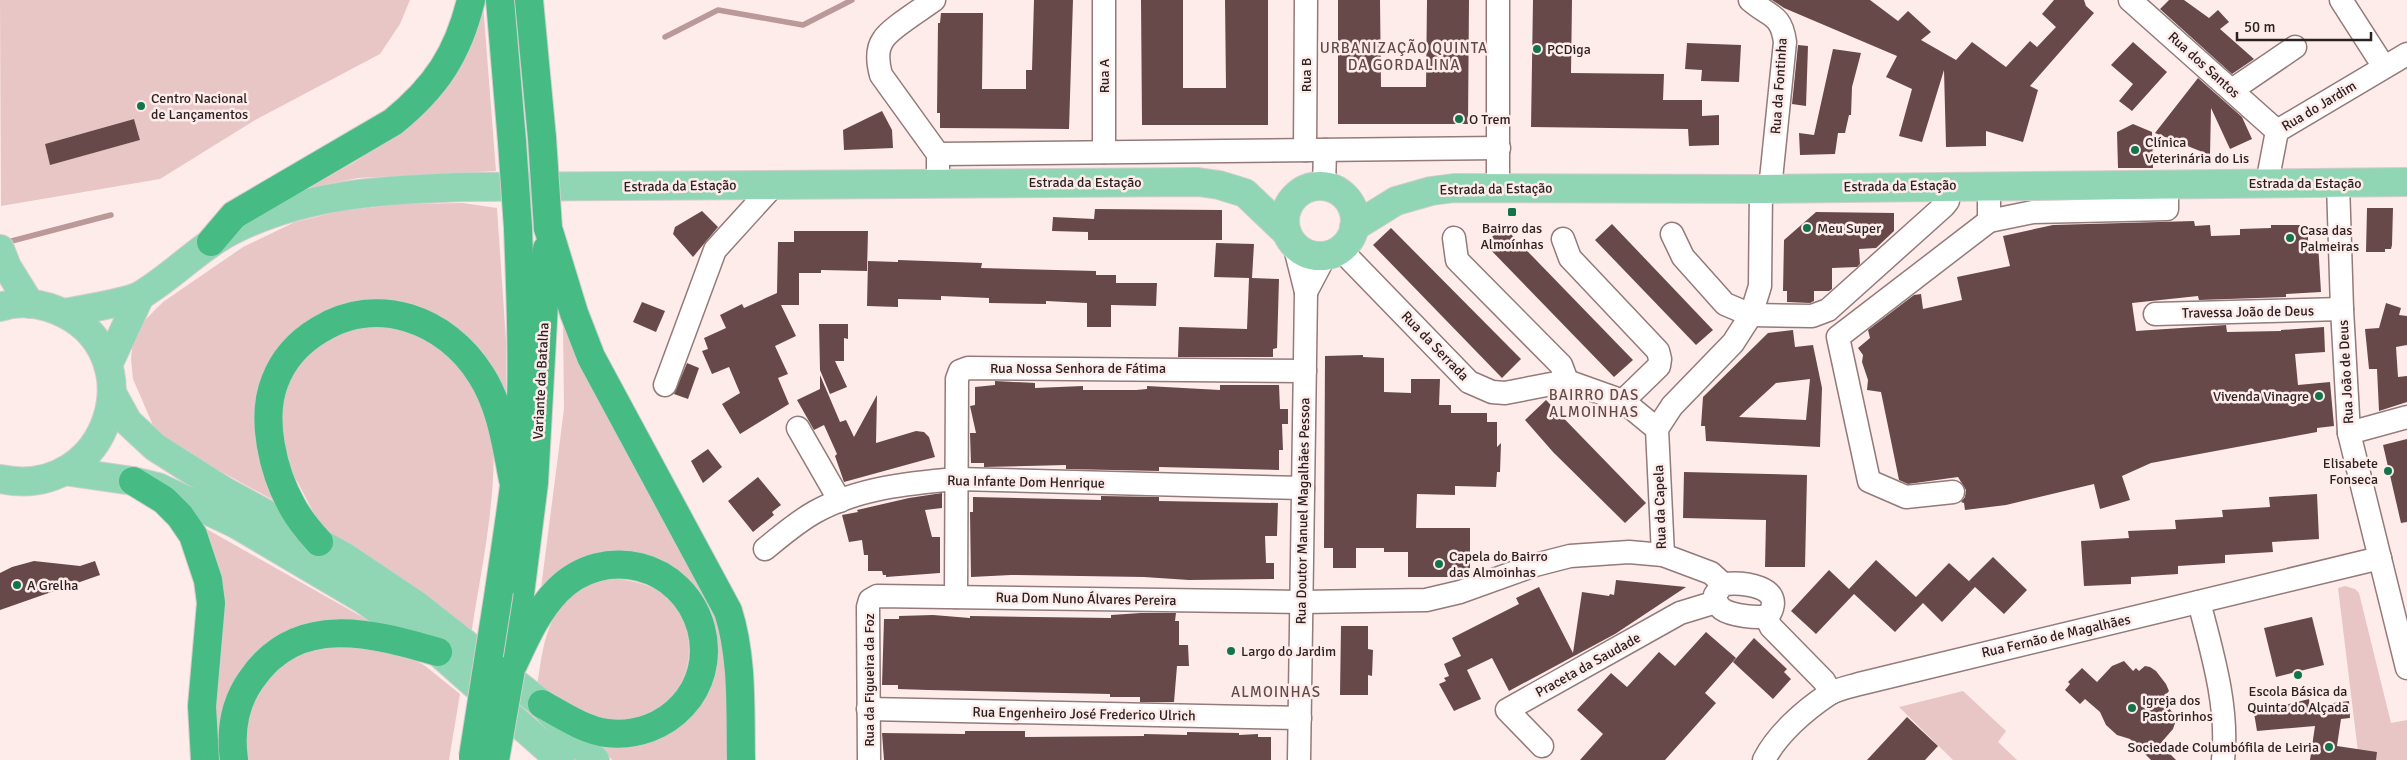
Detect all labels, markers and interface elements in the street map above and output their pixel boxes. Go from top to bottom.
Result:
scale bar [2237,10,2371,42]
text: 50 m [2244,18,2275,36]
street label: Rua dos Santos [2165,28,2243,102]
street label: Rua da Fontinha [1767,37,1791,135]
district label: URBANIZAÇÃO QUINTA DA GORDALINA [1320,38,1488,74]
place label: PCDiga [1547,41,1591,58]
marker: PCDiga [1531,43,1543,55]
street label: Rua A [1096,58,1113,93]
street label: Rua B [1298,58,1315,92]
street label: Rua do Jardim [2279,77,2359,135]
place label: Centro Nacional de Lançamentos [151,90,248,123]
marker: Centro Nacional de Lançamentos [135,100,147,112]
place label: O Trem [1469,111,1511,128]
marker: O Trem [1453,113,1465,125]
place label: Clínica Veterinária do Lis [2145,134,2249,167]
marker: Clínica Veterinária do Lis [2129,144,2141,156]
street label: Estrada da Estação [1028,174,1142,191]
street label: Estrada da Estação [2248,175,2362,192]
street label: Estrada da Estação [623,177,737,195]
street label: Estrada da Estação [1843,177,1957,195]
street label: Estrada da Estação [1439,180,1553,198]
marker: Bairro das Almoínhas [1506,206,1518,218]
place label: Bairro das Almoínhas [1480,220,1544,253]
place label: Meu Super [1817,220,1882,237]
marker: Meu Super [1801,222,1813,234]
place label: Casa das Palmeiras [2300,222,2359,255]
marker: Casa das Palmeiras [2284,232,2296,244]
street label: Travessa João de Deus [2182,302,2314,322]
street label: Rua da Serrada [1398,308,1472,384]
street label: Rua João de Deus [2335,319,2357,425]
street label: Variante da Batalha [529,322,553,440]
street label: Rua Nossa Senhora de Fátima [990,360,1166,377]
district label: BAIRRO DAS ALMOINHAS [1549,386,1639,421]
place label: Vivenda Vinagre [2213,388,2309,405]
marker: Vivenda Vinagre [2313,390,2325,402]
street label: Rua Doutor Manuel Magalhães Pessoa [1293,397,1313,625]
place label: Elisabete Fonseca [2323,455,2378,488]
street label: Rua da Capela [1650,464,1670,550]
marker: Elisabete Fonseca [2382,465,2394,477]
street label: Rua Infante Dom Henrique [947,472,1105,492]
place label: Capela do Bairro das Almoinhas [1449,548,1548,581]
marker: Capela do Bairro das Almoinhas [1433,558,1445,570]
place label: A Grelha [27,577,78,594]
marker: A Grelha [11,579,23,591]
street label: Rua Dom Nuno Álvares Pereira [995,589,1177,609]
street label: Rua Fernão de Magalhães [1980,611,2132,661]
street label: Rua da Figueira da Foz [861,613,878,747]
street label: Praceta da Saudade [1533,629,1643,701]
place label: Largo do Jardim [1241,643,1336,660]
marker: Largo do Jardim [1225,645,1237,657]
marker: Escola Básica da Quinta do Alçada [2292,669,2304,681]
district label: ALMOINHAS [1231,683,1321,701]
place label: Escola Básica da Quinta do Alçada [2247,683,2349,716]
place label: Igreja dos Pastorinhos [2142,692,2213,725]
marker: Igreja dos Pastorinhos [2126,702,2138,714]
street label: Rua Engenheiro José Frederico Ulrich [972,704,1196,724]
place label: Sociedade Columbófila de Leiria [2127,739,2319,756]
marker: Sociedade Columbófila de Leiria [2323,741,2335,753]

